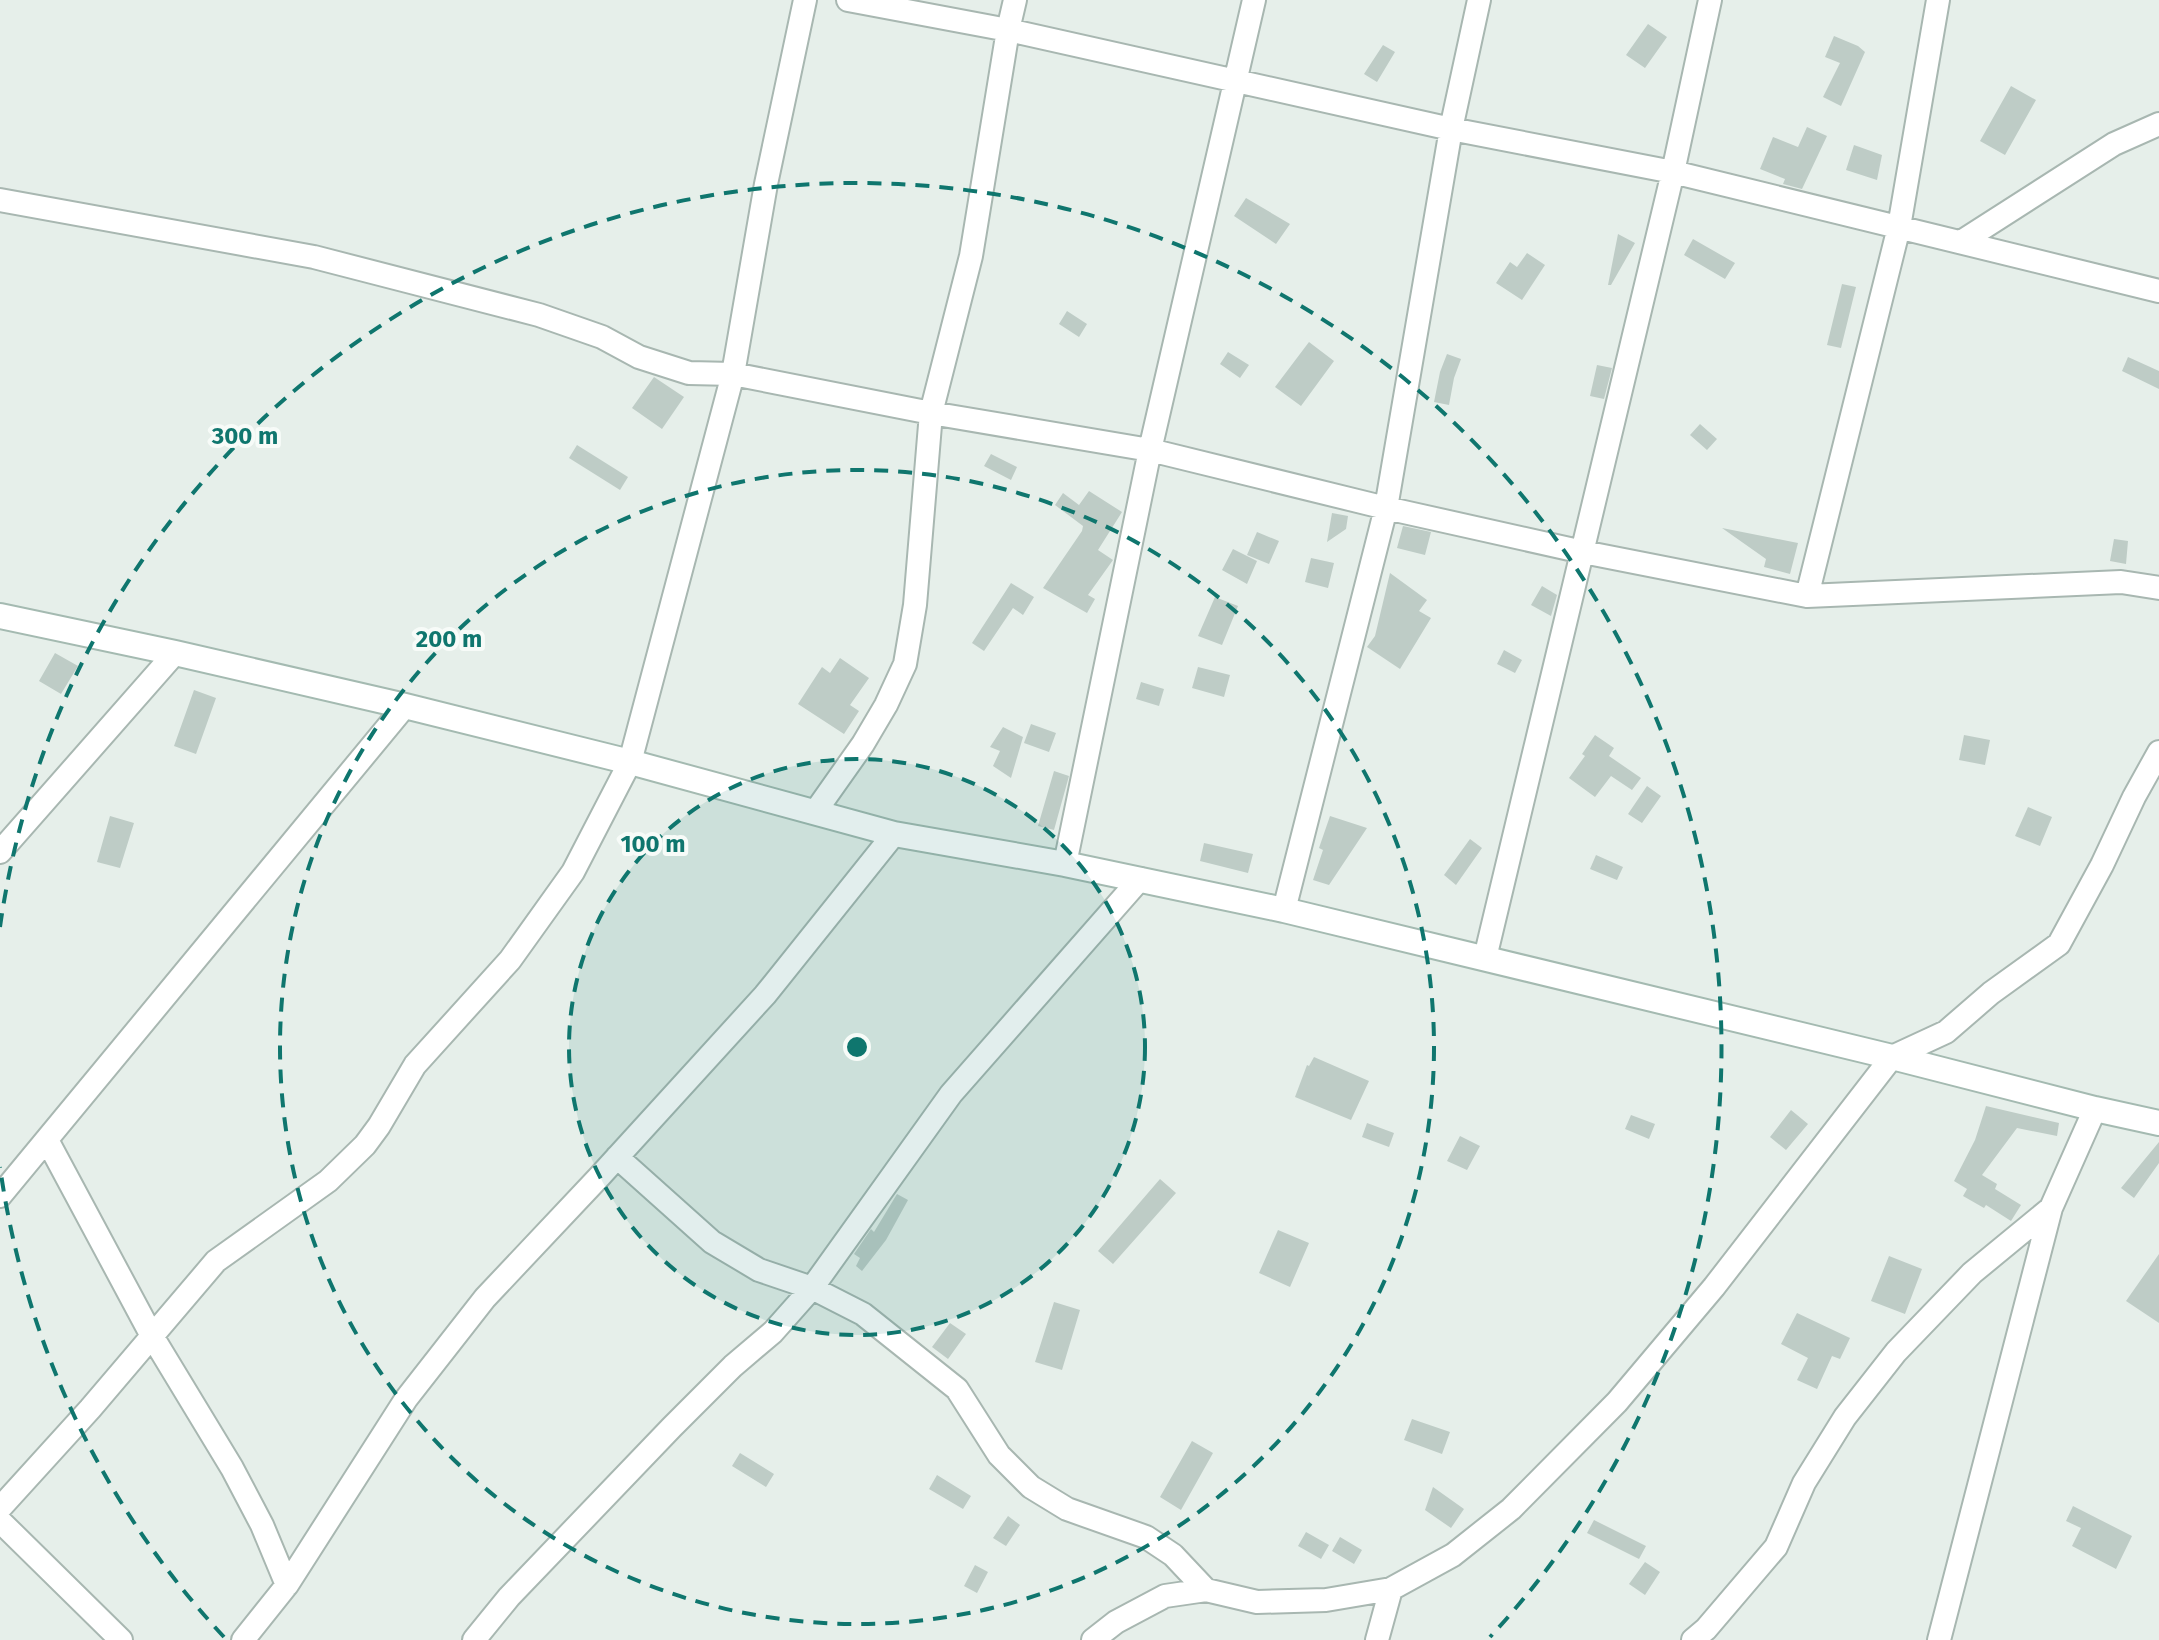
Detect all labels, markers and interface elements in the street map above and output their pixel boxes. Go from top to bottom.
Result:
text: 300 m [211,422,278,450]
text: 200 m [416,625,482,653]
text: 100 m [620,830,686,858]
centre of rings [843,1033,871,1061]

